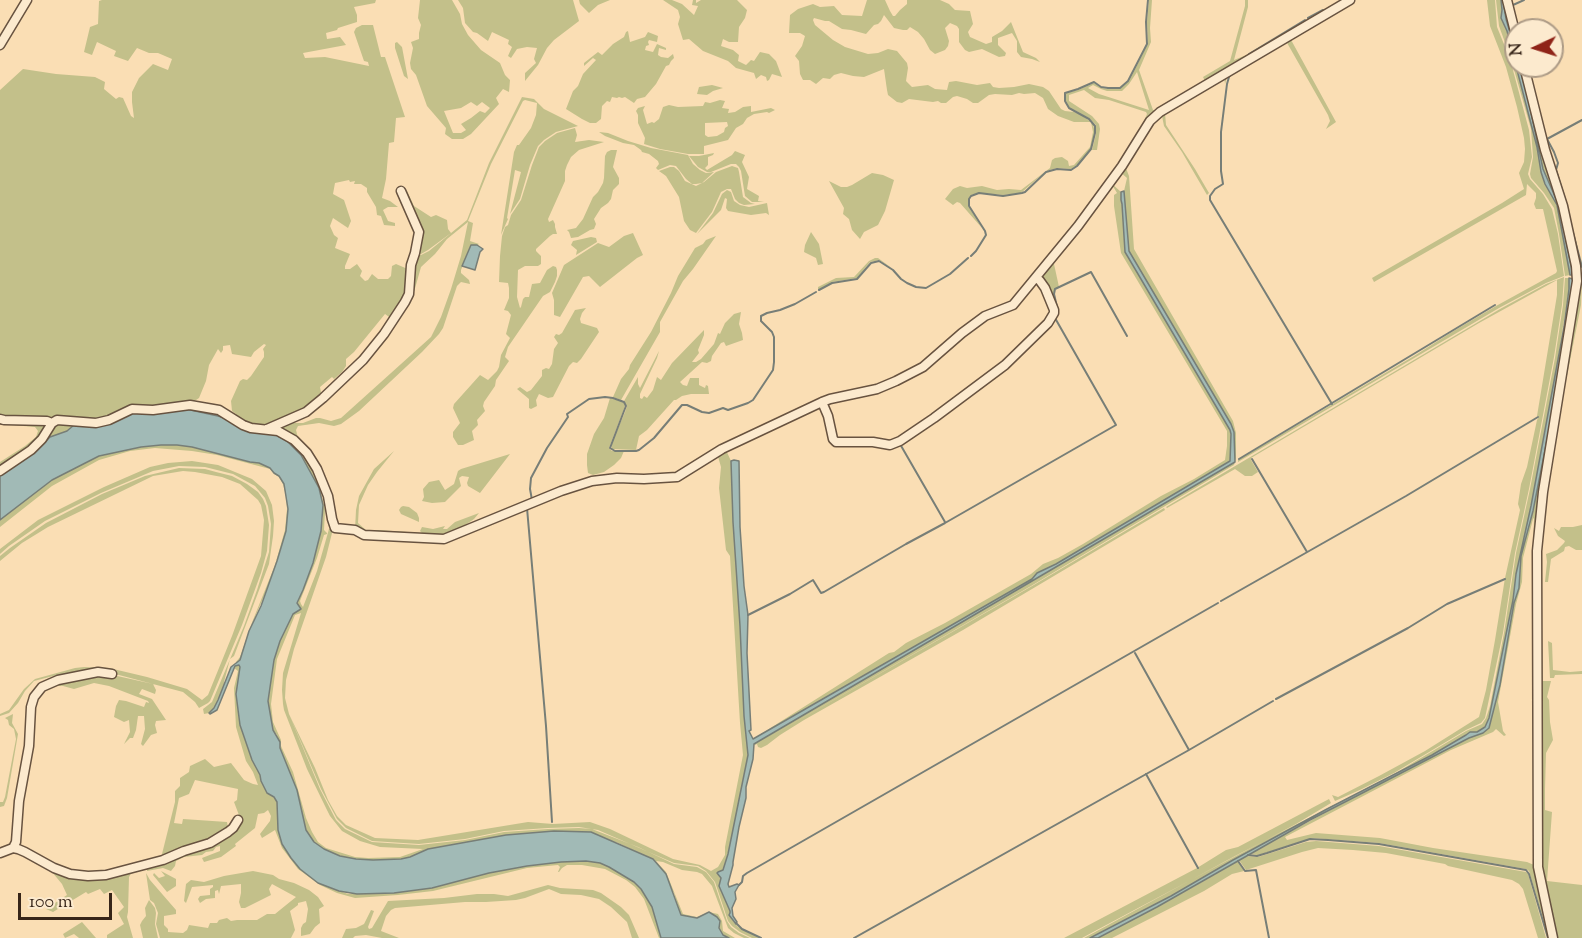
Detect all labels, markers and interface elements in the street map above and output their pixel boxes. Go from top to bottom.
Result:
north arrow [1504,18,1564,78]
text: N [1506,42,1529,56]
scale bar [21,881,116,919]
text: 100 m [29,890,73,916]

